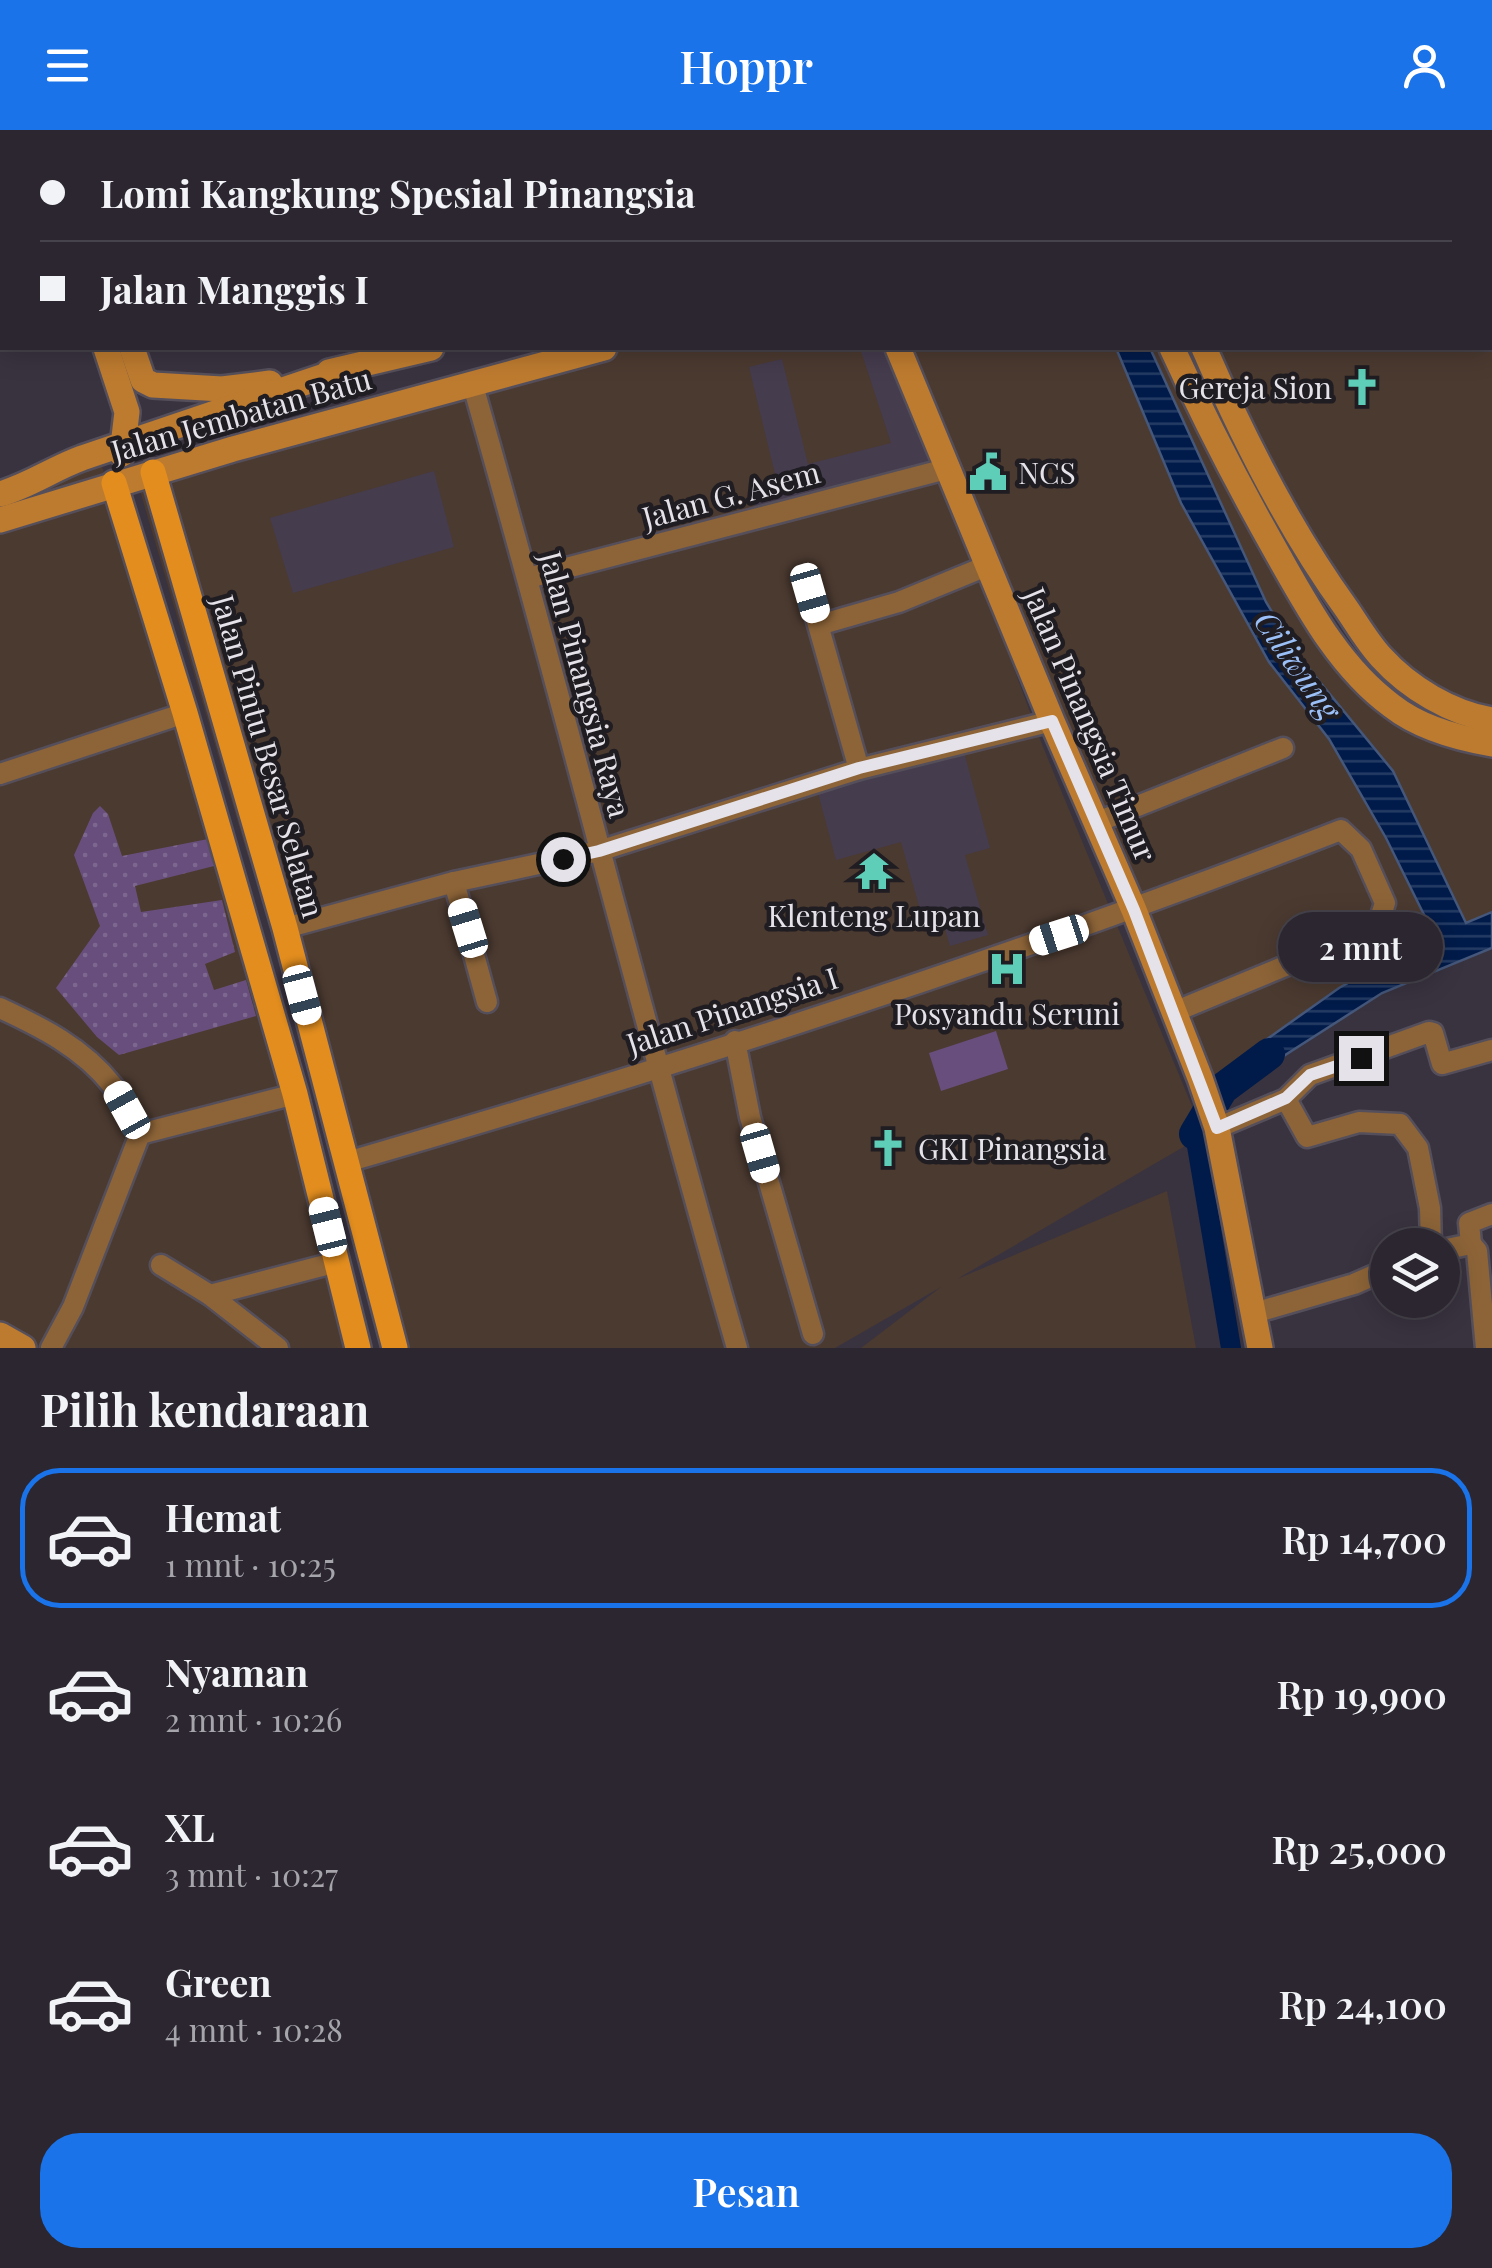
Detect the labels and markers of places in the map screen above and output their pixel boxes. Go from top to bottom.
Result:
church icon: Gereja Sion [1341,366,1383,408]
place label: Gereja Sion [1178,367,1332,407]
public building icon: NCS [967,451,1009,493]
place label: NCS [1018,452,1076,492]
temple icon: Klenteng Lupan [853,850,895,892]
place label: Klenteng Lupan [767,895,981,935]
hospital icon: Posyandu Seruni [986,948,1028,990]
place label: Posyandu Seruni [894,993,1120,1033]
church icon: GKI Pinangsia [867,1127,909,1169]
place label: GKI Pinangsia [918,1128,1106,1168]

